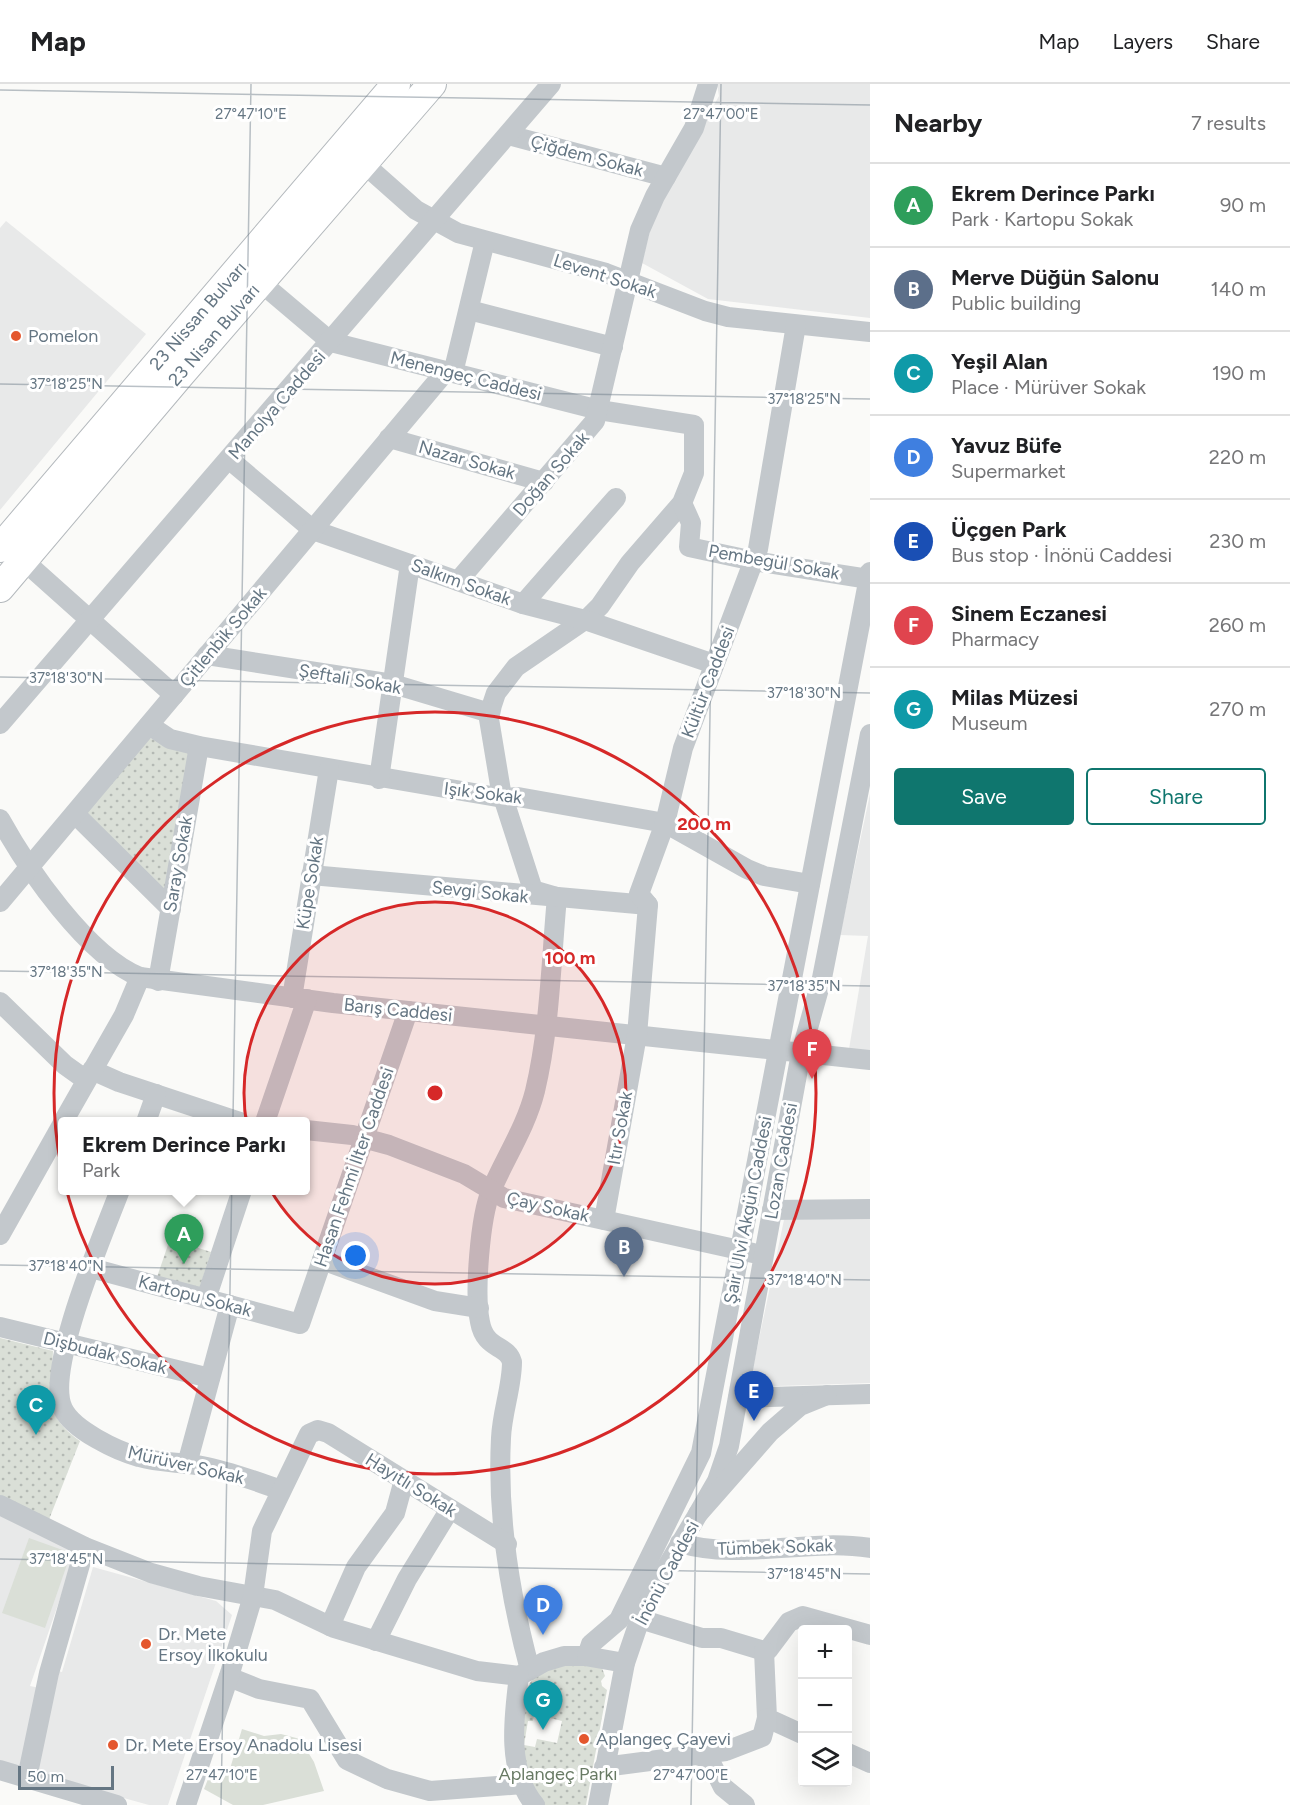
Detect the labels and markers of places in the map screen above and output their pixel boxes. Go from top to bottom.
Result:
place label: Pomelon [28,325,98,347]
marker: Pomelon [9,329,23,343]
pin: F [792,1030,832,1079]
centre of rings [425,1083,445,1103]
pin: A [164,1214,204,1264]
pin: B [604,1228,644,1277]
pin: E [734,1372,774,1421]
pin: C [16,1386,56,1435]
pin: D [524,1586,562,1635]
place label: Dr. Mete Ersoy İlkokulu [158,1623,268,1666]
marker: Dr. Mete Ersoy İlkokulu [139,1637,153,1651]
pin: G [524,1680,562,1730]
place label: Aplangeç Çayevi [596,1728,731,1750]
marker: Aplangeç Çayevi [577,1732,591,1746]
place label: Dr. Mete Ersoy Anadolu Lisesi [125,1734,362,1756]
marker: Dr. Mete Ersoy Anadolu Lisesi [106,1738,120,1752]

